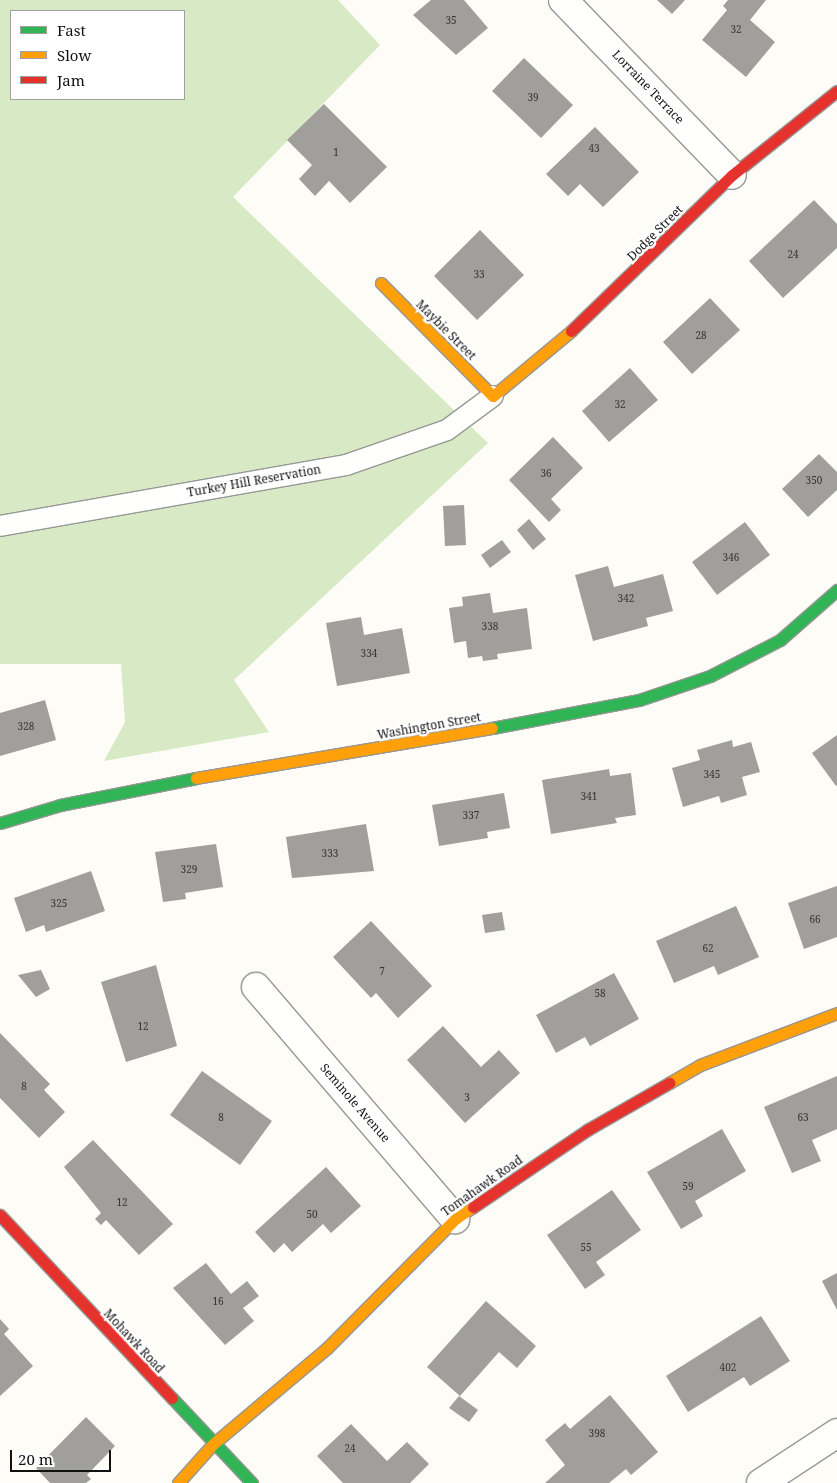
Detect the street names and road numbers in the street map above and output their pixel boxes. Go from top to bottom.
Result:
street label: Lorraine Terrace [609,47,687,127]
street label: Dodge Street [624,202,686,264]
street label: Maybie Street [413,297,479,363]
street label: Turkey Hill Reservation [186,462,322,500]
street label: Washington Street [376,710,482,742]
street label: Seminole Avenue [317,1061,393,1145]
street label: Tomahawk Road [439,1153,525,1219]
street label: Mohawk Road [101,1306,167,1376]

